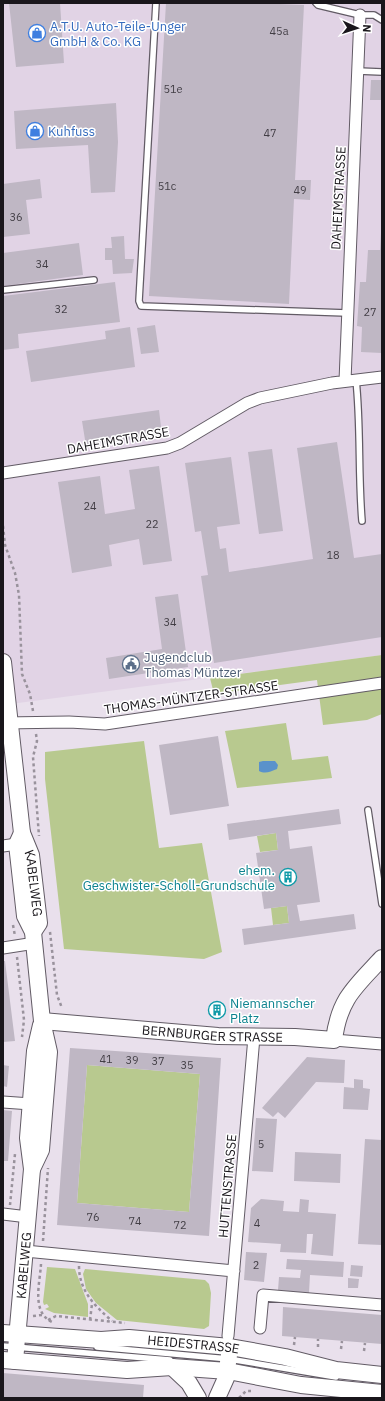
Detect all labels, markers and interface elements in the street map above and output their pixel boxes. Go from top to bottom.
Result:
north arrow [337,8,377,48]
place label: A.T.U. Auto-Teile-Unger GmbH & Co. KG [50,18,186,50]
shop icon: A.T.U. Auto-Teile-Unger GmbH & Co. KG [27,23,47,43]
house number: 45a [269,24,289,38]
text: N [360,24,374,33]
house number: 51e [163,82,183,96]
shop icon: Kuhfuss [25,121,45,141]
place label: Kuhfuss [48,123,95,140]
house number: 47 [263,126,277,140]
street label: DAHEIMSTRASSE [327,146,350,250]
house number: 51c [158,179,177,193]
house number: 49 [293,183,307,197]
house number: 36 [9,210,23,224]
house number: 34 [35,257,49,271]
house number: 32 [54,302,68,316]
house number: 27 [363,305,377,319]
street label: DAHEIMSTRASSE [66,423,171,458]
house number: 24 [83,499,97,513]
house number: 22 [145,517,159,531]
house number: 18 [326,548,340,562]
house number: 34 [163,615,177,629]
place label: Jugendclub Thomas Müntzer [144,649,242,681]
public building icon: Jugendclub Thomas Müntzer [121,654,141,674]
street label: THOMAS-MÜNTZER-STRASSE [103,677,279,718]
street label: KABELWEG [21,847,46,917]
place label: ehem. Geschwister-Scholl-Grundschule [83,862,275,894]
building icon: ehem. Geschwister-Scholl-Grundschule [278,867,298,887]
place label: Niemannscher Platz [230,995,315,1027]
building icon: Niemannscher Platz [207,1000,227,1020]
street label: BERNBURGER STRASSE [141,1022,283,1046]
house number: 41 [99,1052,113,1066]
house number: 39 [125,1053,139,1067]
house number: 37 [151,1054,165,1068]
house number: 35 [180,1058,194,1072]
street label: HUTTENSTRASSE [214,1134,240,1239]
house number: 5 [258,1137,264,1151]
house number: 76 [86,1210,100,1224]
house number: 74 [128,1214,142,1228]
house number: 4 [254,1216,261,1230]
house number: 72 [173,1218,187,1232]
street label: KABELWEG [13,1231,35,1300]
house number: 2 [253,1258,259,1272]
street label: HEIDESTRASSE [147,1332,241,1358]

